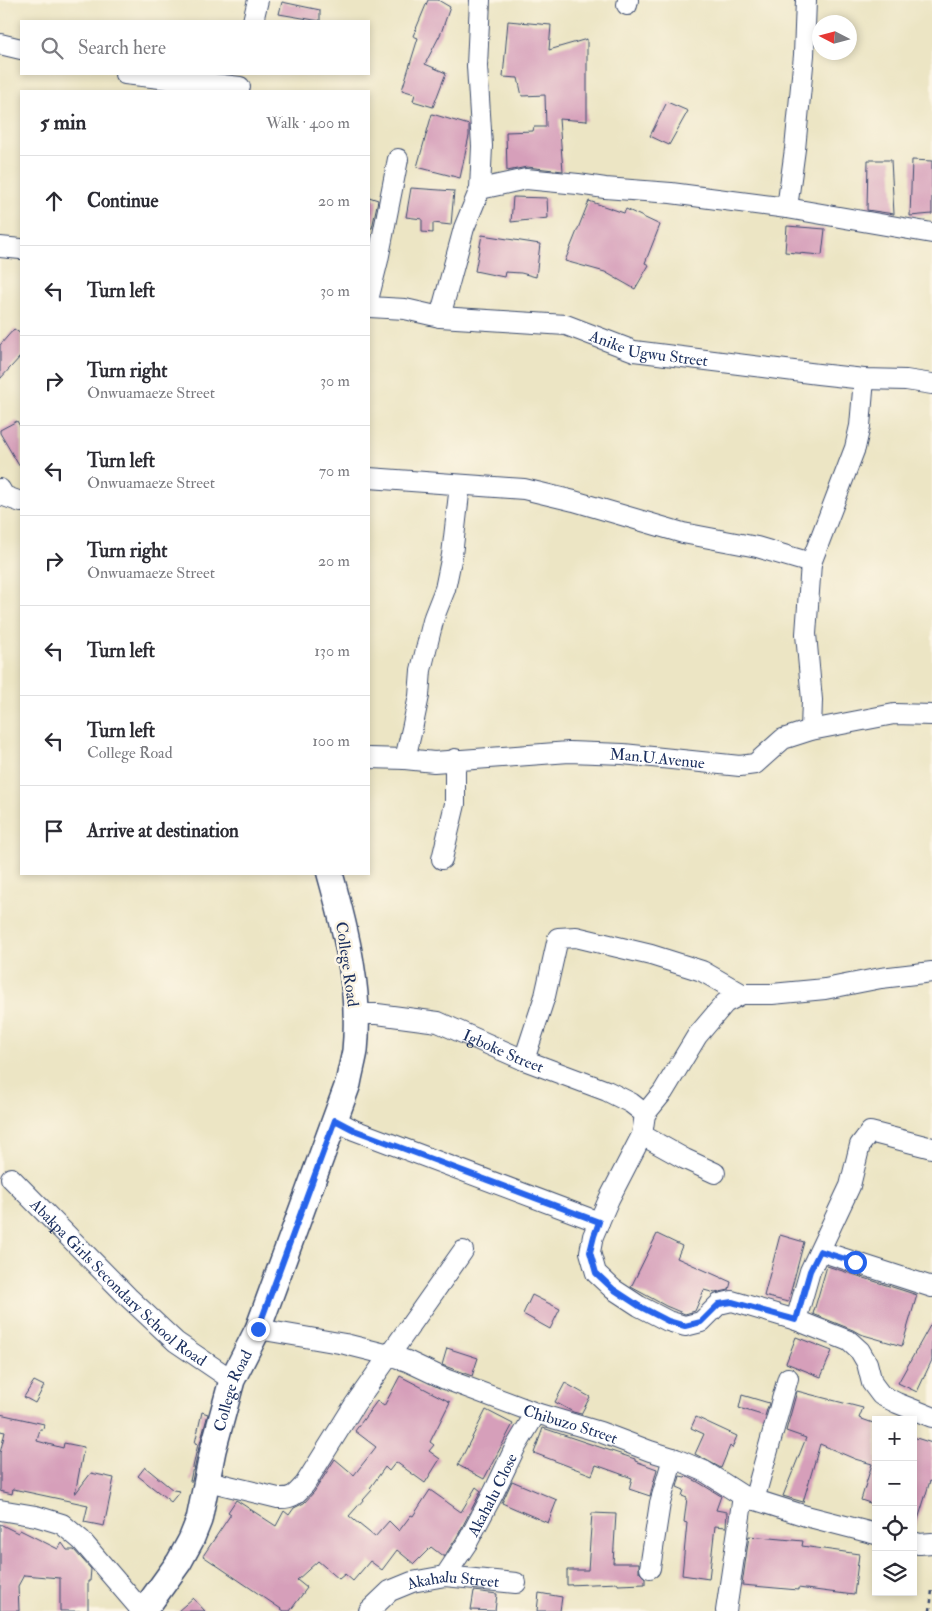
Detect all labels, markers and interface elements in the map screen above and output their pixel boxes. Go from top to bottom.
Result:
north arrow [812,15,857,60]
search box [20,20,370,75]
icon: search [38,34,66,62]
text: Search here [78,36,166,60]
text: 5 min [40,109,86,136]
text: Walk · 400 m [266,113,350,133]
icon: ahead [40,187,68,215]
text: Continue [87,189,158,213]
text: 20 m [318,191,350,211]
icon: left [40,277,68,305]
text: Turn left [87,279,155,303]
text: 30 m [320,281,350,301]
street label: Anike Ugwu Street [586,326,709,371]
text: Turn right [87,359,167,383]
icon: right [40,367,68,395]
text: 30 m [320,371,350,391]
text: Onwuamaeze Street [87,383,215,403]
text: Turn left [87,449,155,473]
icon: left [40,457,68,485]
text: 70 m [319,461,350,481]
text: Onwuamaeze Street [87,473,215,493]
text: Turn right [87,539,167,563]
icon: right [40,547,68,575]
text: 20 m [318,551,350,571]
text: Onwuamaeze Street [87,563,215,583]
icon: left [40,637,68,665]
text: Turn left [87,639,155,663]
text: 130 m [314,641,350,661]
text: Turn left [87,719,155,743]
icon: left [40,727,68,755]
text: 100 m [312,731,350,751]
text: College Road [87,743,173,763]
street label: Man.U.Avenue [609,745,706,773]
icon: arrive [40,817,68,845]
text: Arrive at destination [87,819,239,843]
street label: College Road [331,920,363,1008]
street label: Igboke Street [460,1025,546,1077]
street label: Abakpa Girls Secondary School Road [25,1194,210,1371]
route start [844,1251,867,1274]
route end [247,1318,270,1341]
street label: College Road [209,1347,257,1434]
street label: Chibuzo Street [520,1400,620,1449]
map controls [872,1416,917,1596]
button: + [872,1416,917,1461]
street label: Akahalu Close [463,1450,522,1541]
button: − [872,1461,917,1506]
button: locate [872,1506,917,1551]
button: layers [872,1551,917,1596]
street label: Akahalu Street [403,1567,500,1595]

